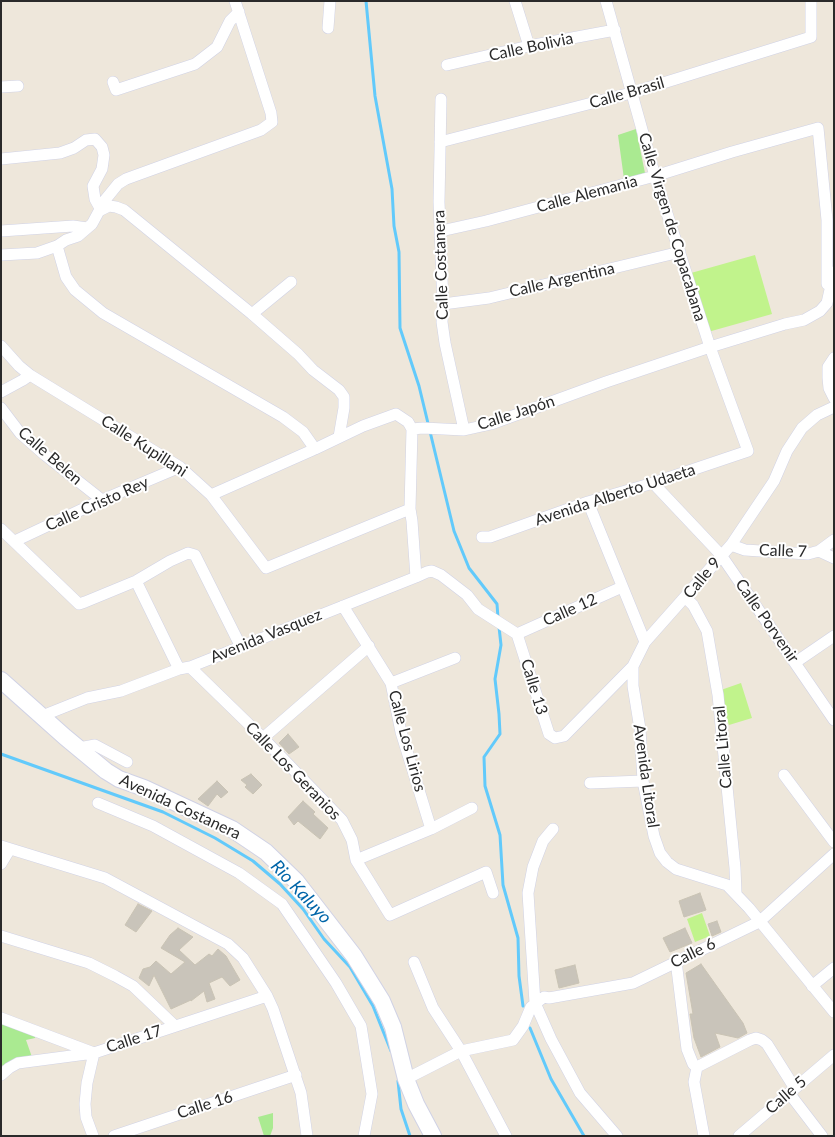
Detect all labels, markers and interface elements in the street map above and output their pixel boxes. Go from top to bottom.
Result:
street label: Calle Bolivia [487,29,575,65]
street label: Calle Brasil [587,73,667,113]
street label: Calle Virgen de Copacabana [634,130,710,324]
street label: Calle Alemania [534,171,640,217]
street label: Calle Costanera [429,210,453,320]
street label: Calle Argentina [508,259,616,301]
street label: Calle Japón [475,391,557,435]
street label: Calle Kupillani [97,411,191,481]
street label: Calle Belen [14,423,86,489]
street label: Avenida Alberto Udaeta [532,460,698,530]
street label: Calle Cristo Rey [42,473,152,535]
street label: Calle 7 [759,541,807,561]
street label: Calle 9 [679,553,725,603]
street label: Calle Porvenir [731,575,803,667]
street label: Calle 12 [540,590,600,630]
street label: Avenida Vasquez [207,605,325,667]
street label: Calle 13 [516,657,552,717]
street label: Calle Los Lirios [384,688,430,794]
street label: Calle Litoral [710,705,736,789]
street label: Calle Los Geranios [241,718,345,824]
street label: Avenida Litoral [629,723,663,829]
street label: Avenida Costanera [116,770,244,844]
water label: Rio Kaluyo [266,856,336,928]
street label: Calle 6 [667,934,719,972]
street label: Calle 17 [104,1021,164,1057]
street label: Calle 5 [762,1072,810,1118]
street label: Calle 16 [175,1087,235,1123]

